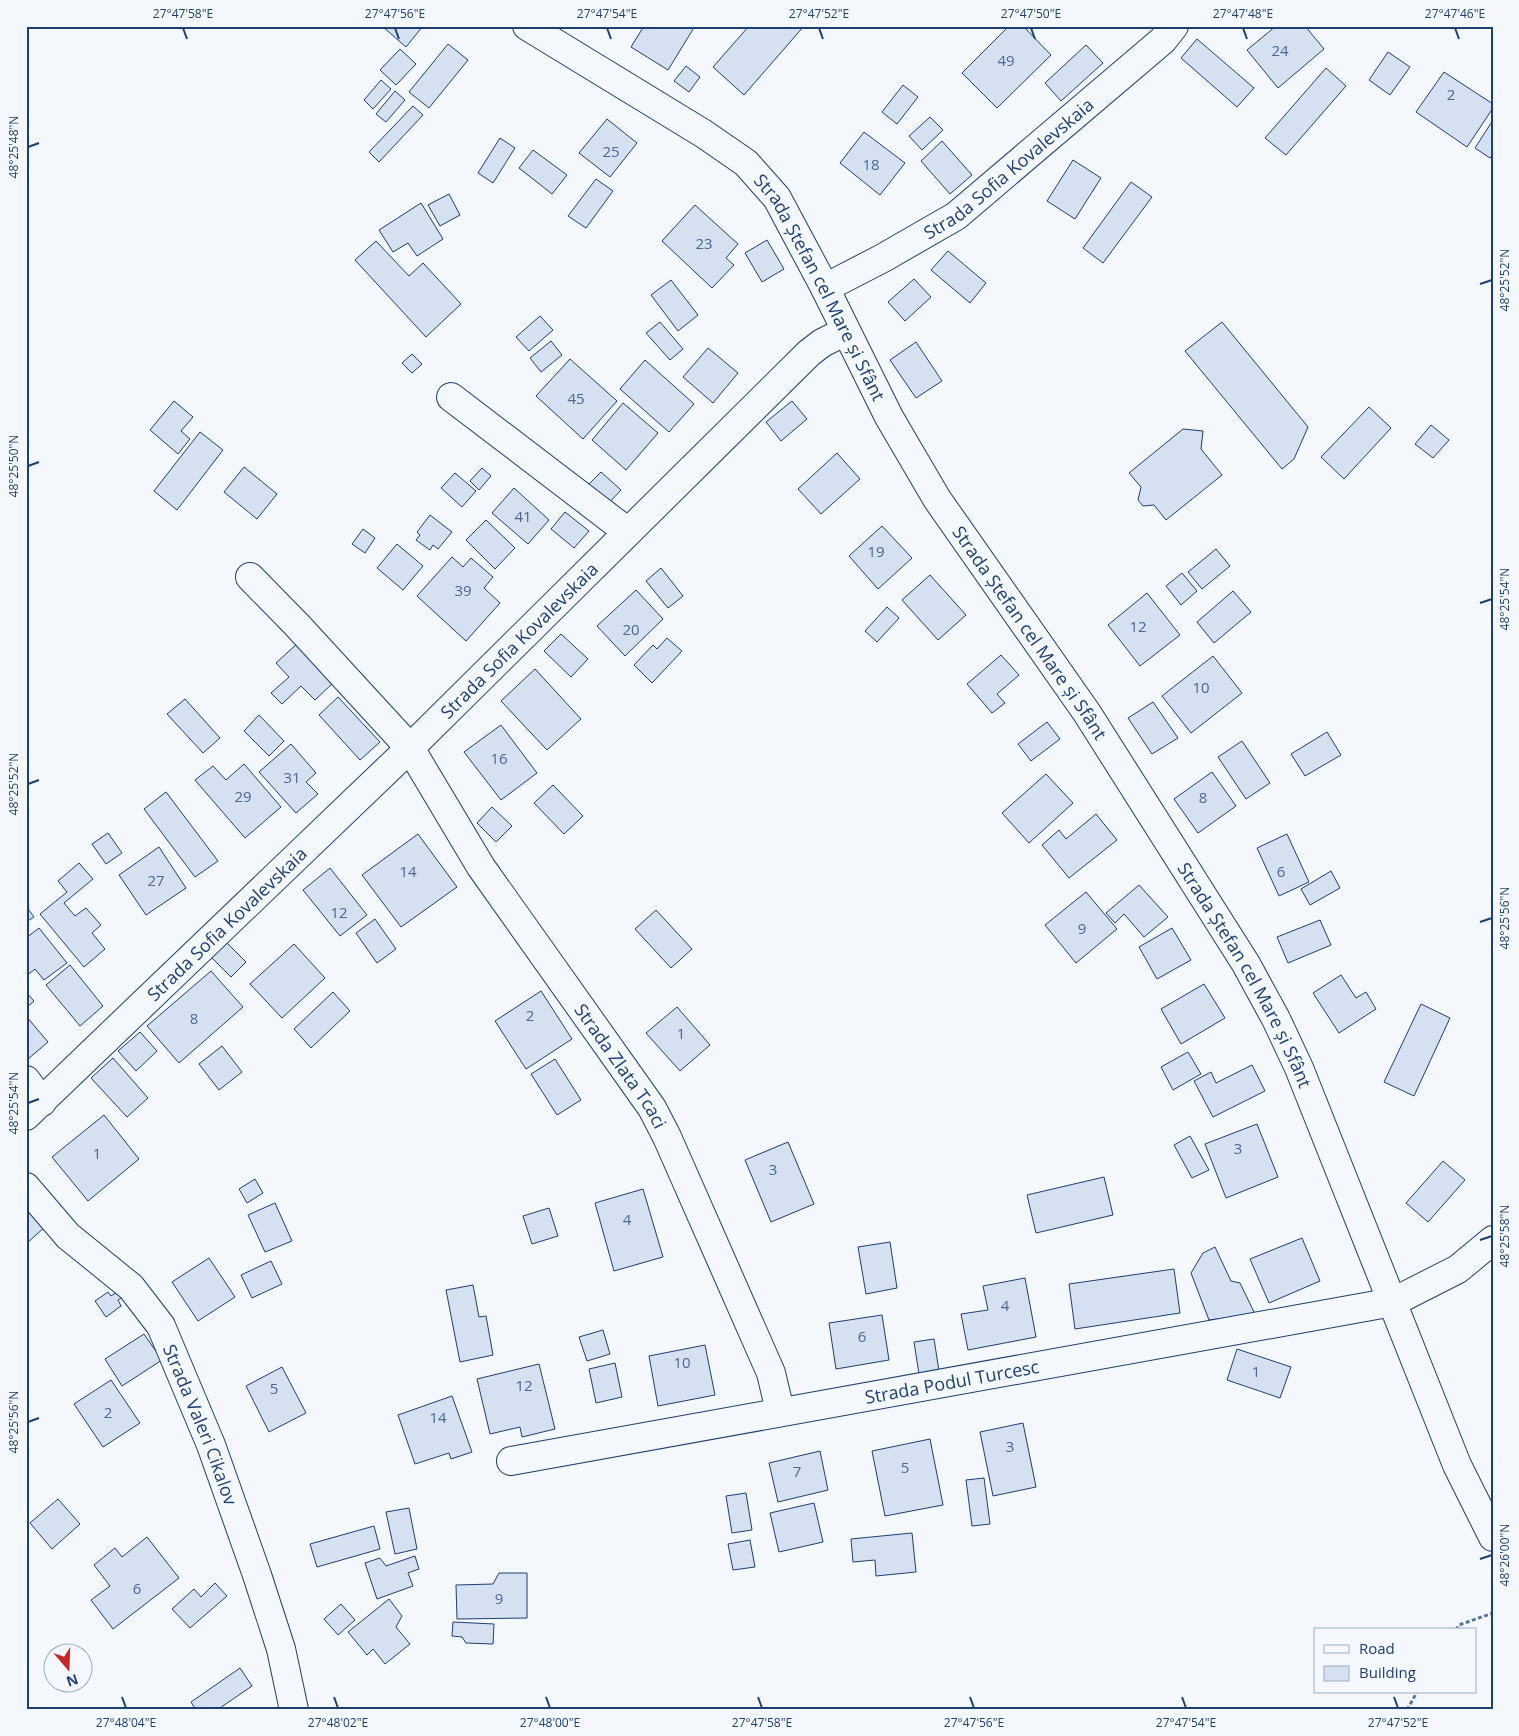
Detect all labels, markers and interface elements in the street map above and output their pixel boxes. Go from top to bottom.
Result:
text: 27°47'58"E [153,5,213,22]
text: 27°47'56"E [365,5,425,22]
text: 27°47'54"E [577,5,637,22]
text: 27°47'52"E [789,5,849,22]
text: 27°47'50"E [1001,5,1061,22]
text: 27°47'48"E [1213,5,1273,22]
text: 27°47'46"E [1425,5,1485,22]
house number: 24 [1271,40,1289,60]
house number: 49 [997,50,1015,70]
house number: 2 [1447,84,1455,104]
street label: Strada Sofia Kovalevskaia [919,92,1098,244]
text: 48°25'48"N [5,116,22,178]
house number: 25 [602,141,620,161]
house number: 18 [862,154,880,174]
street label: Strada Ștefan cel Mare și Sfânt [749,169,891,405]
house number: 23 [695,233,713,253]
text: 48°25'52"N [1496,249,1513,311]
house number: 45 [567,388,585,408]
text: 48°25'50"N [5,435,22,497]
house number: 41 [514,506,532,526]
street label: Strada Ștefan cel Mare și Sfânt [947,521,1113,744]
house number: 19 [867,541,885,561]
street label: Strada Sofia Kovalevskaia [435,557,603,724]
text: 48°25'54"N [1496,568,1513,630]
house number: 39 [454,580,472,600]
house number: 12 [1129,616,1147,636]
house number: 20 [622,619,640,639]
house number: 10 [1192,677,1210,697]
house number: 16 [490,748,508,768]
text: 48°25'52"N [5,753,22,815]
house number: 31 [283,767,301,787]
house number: 29 [234,786,252,806]
house number: 8 [1199,787,1207,807]
street label: Strada Sofia Kovalevskaia [142,841,312,1006]
street label: Strada Ștefan cel Mare și Sfânt [1173,858,1318,1091]
house number: 14 [399,861,417,881]
house number: 6 [1277,861,1285,881]
house number: 27 [147,870,165,890]
text: 48°25'56"N [1496,887,1513,949]
house number: 12 [330,902,348,922]
house number: 9 [1078,918,1086,938]
street label: Strada Zlata Tcaci [569,998,672,1132]
house number: 2 [526,1005,534,1025]
house number: 8 [190,1008,198,1028]
house number: 1 [677,1023,685,1043]
text: 48°25'54"N [5,1072,22,1134]
house number: 3 [1234,1138,1242,1158]
house number: 1 [93,1143,101,1163]
house number: 3 [769,1159,777,1179]
text: 48°25'58"N [1496,1205,1513,1267]
house number: 4 [623,1209,632,1229]
house number: 4 [1001,1295,1010,1315]
house number: 6 [858,1326,866,1346]
street label: Strada Valeri Cikalov [158,1340,243,1508]
house number: 10 [673,1352,691,1372]
street label: Strada Podul Turcesc [863,1354,1041,1409]
house number: 1 [1252,1361,1260,1381]
house number: 12 [515,1375,533,1395]
house number: 5 [270,1378,278,1398]
text: 48°25'56"N [5,1391,22,1453]
house number: 2 [104,1402,112,1422]
house number: 14 [429,1407,447,1427]
house number: 3 [1006,1436,1014,1456]
house number: 5 [901,1457,909,1477]
house number: 7 [793,1461,801,1481]
text: 48°26'00"N [1496,1524,1513,1586]
house number: 6 [133,1578,141,1598]
house number: 9 [495,1588,503,1608]
legend [1314,1628,1476,1694]
text: Road [1359,1638,1395,1658]
north arrow [42,1644,92,1694]
text: Building [1359,1662,1416,1682]
text: N [64,1670,81,1692]
text: 27°48'04"E [96,1714,156,1731]
text: 27°48'02"E [308,1714,368,1731]
text: 27°48'00"E [520,1714,580,1731]
text: 27°47'58"E [732,1714,792,1731]
text: 27°47'56"E [944,1714,1004,1731]
text: 27°47'54"E [1156,1714,1216,1731]
text: 27°47'52"E [1368,1714,1428,1731]

